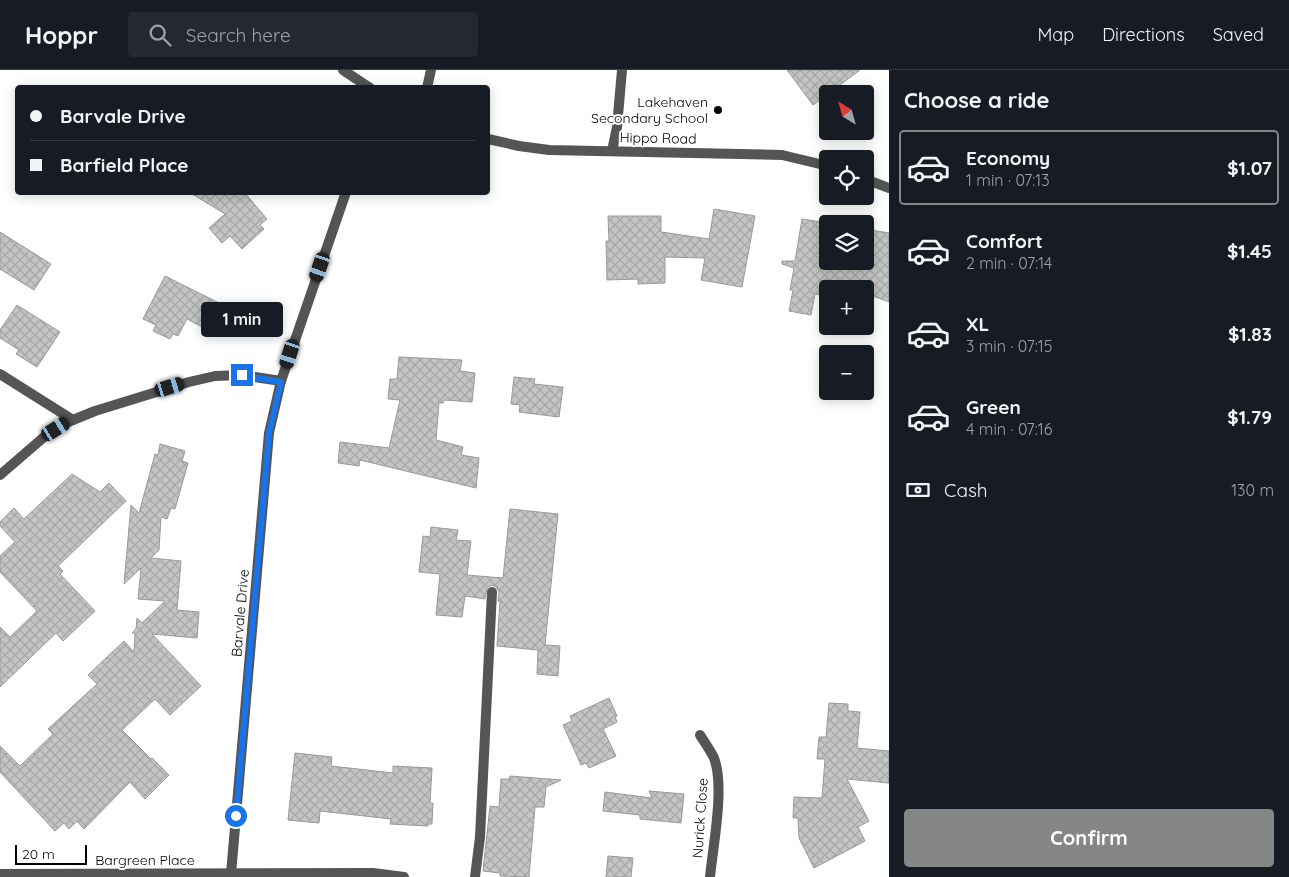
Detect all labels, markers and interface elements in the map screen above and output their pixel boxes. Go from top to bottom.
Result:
search box [128,12,478,57]
text: Hoppr [25,20,98,50]
icon: search [146,21,174,49]
text: Search here [186,23,291,47]
text: Map [1037,23,1074,46]
text: Directions [1102,23,1185,46]
text: Saved [1213,23,1264,46]
north arrow [819,85,874,140]
map controls [819,85,874,400]
text: Choose a ride [904,86,1049,114]
place label: Lakehaven Secondary School [591,93,708,127]
text: Barvale Drive [60,104,186,128]
marker: Lakehaven Secondary School [712,104,724,116]
street label: Hippo Road [619,128,697,148]
icon: car [906,145,951,190]
text: Economy [966,146,1050,170]
button: locate [819,150,874,205]
text: Barfield Place [60,153,188,177]
text: $1.07 [1227,156,1272,180]
text: 1 min · 07:13 [966,170,1050,190]
button: layers [819,215,874,270]
icon: car [906,228,951,273]
text: Comfort [966,229,1043,253]
text: $1.45 [1227,239,1272,263]
car [308,250,331,284]
text: 2 min · 07:14 [966,253,1052,273]
button: + [819,280,874,335]
callout: 1 min [201,302,283,338]
text: 1 min [223,309,261,329]
icon: car [906,311,951,356]
text: XL [966,312,989,336]
text: $1.83 [1228,322,1272,346]
text: 3 min · 07:15 [966,336,1052,356]
car [278,337,301,371]
button: − [819,345,874,400]
route end [231,364,253,386]
car [153,375,186,399]
icon: car [906,394,951,439]
text: Green [966,395,1021,419]
text: $1.79 [1227,405,1272,429]
car [39,415,72,443]
text: 4 min · 07:16 [966,419,1052,439]
icon: cash [904,476,932,504]
text: Cash [944,478,988,502]
text: 130 m [1231,480,1274,500]
street label: Barvale Drive [227,568,253,658]
street label: Nurick Close [688,777,712,859]
route start [225,805,247,827]
button: Confirm [904,809,1274,867]
scale bar [15,842,88,865]
text: 20 m [22,845,55,863]
street label: Bargreen Place [95,851,195,869]

